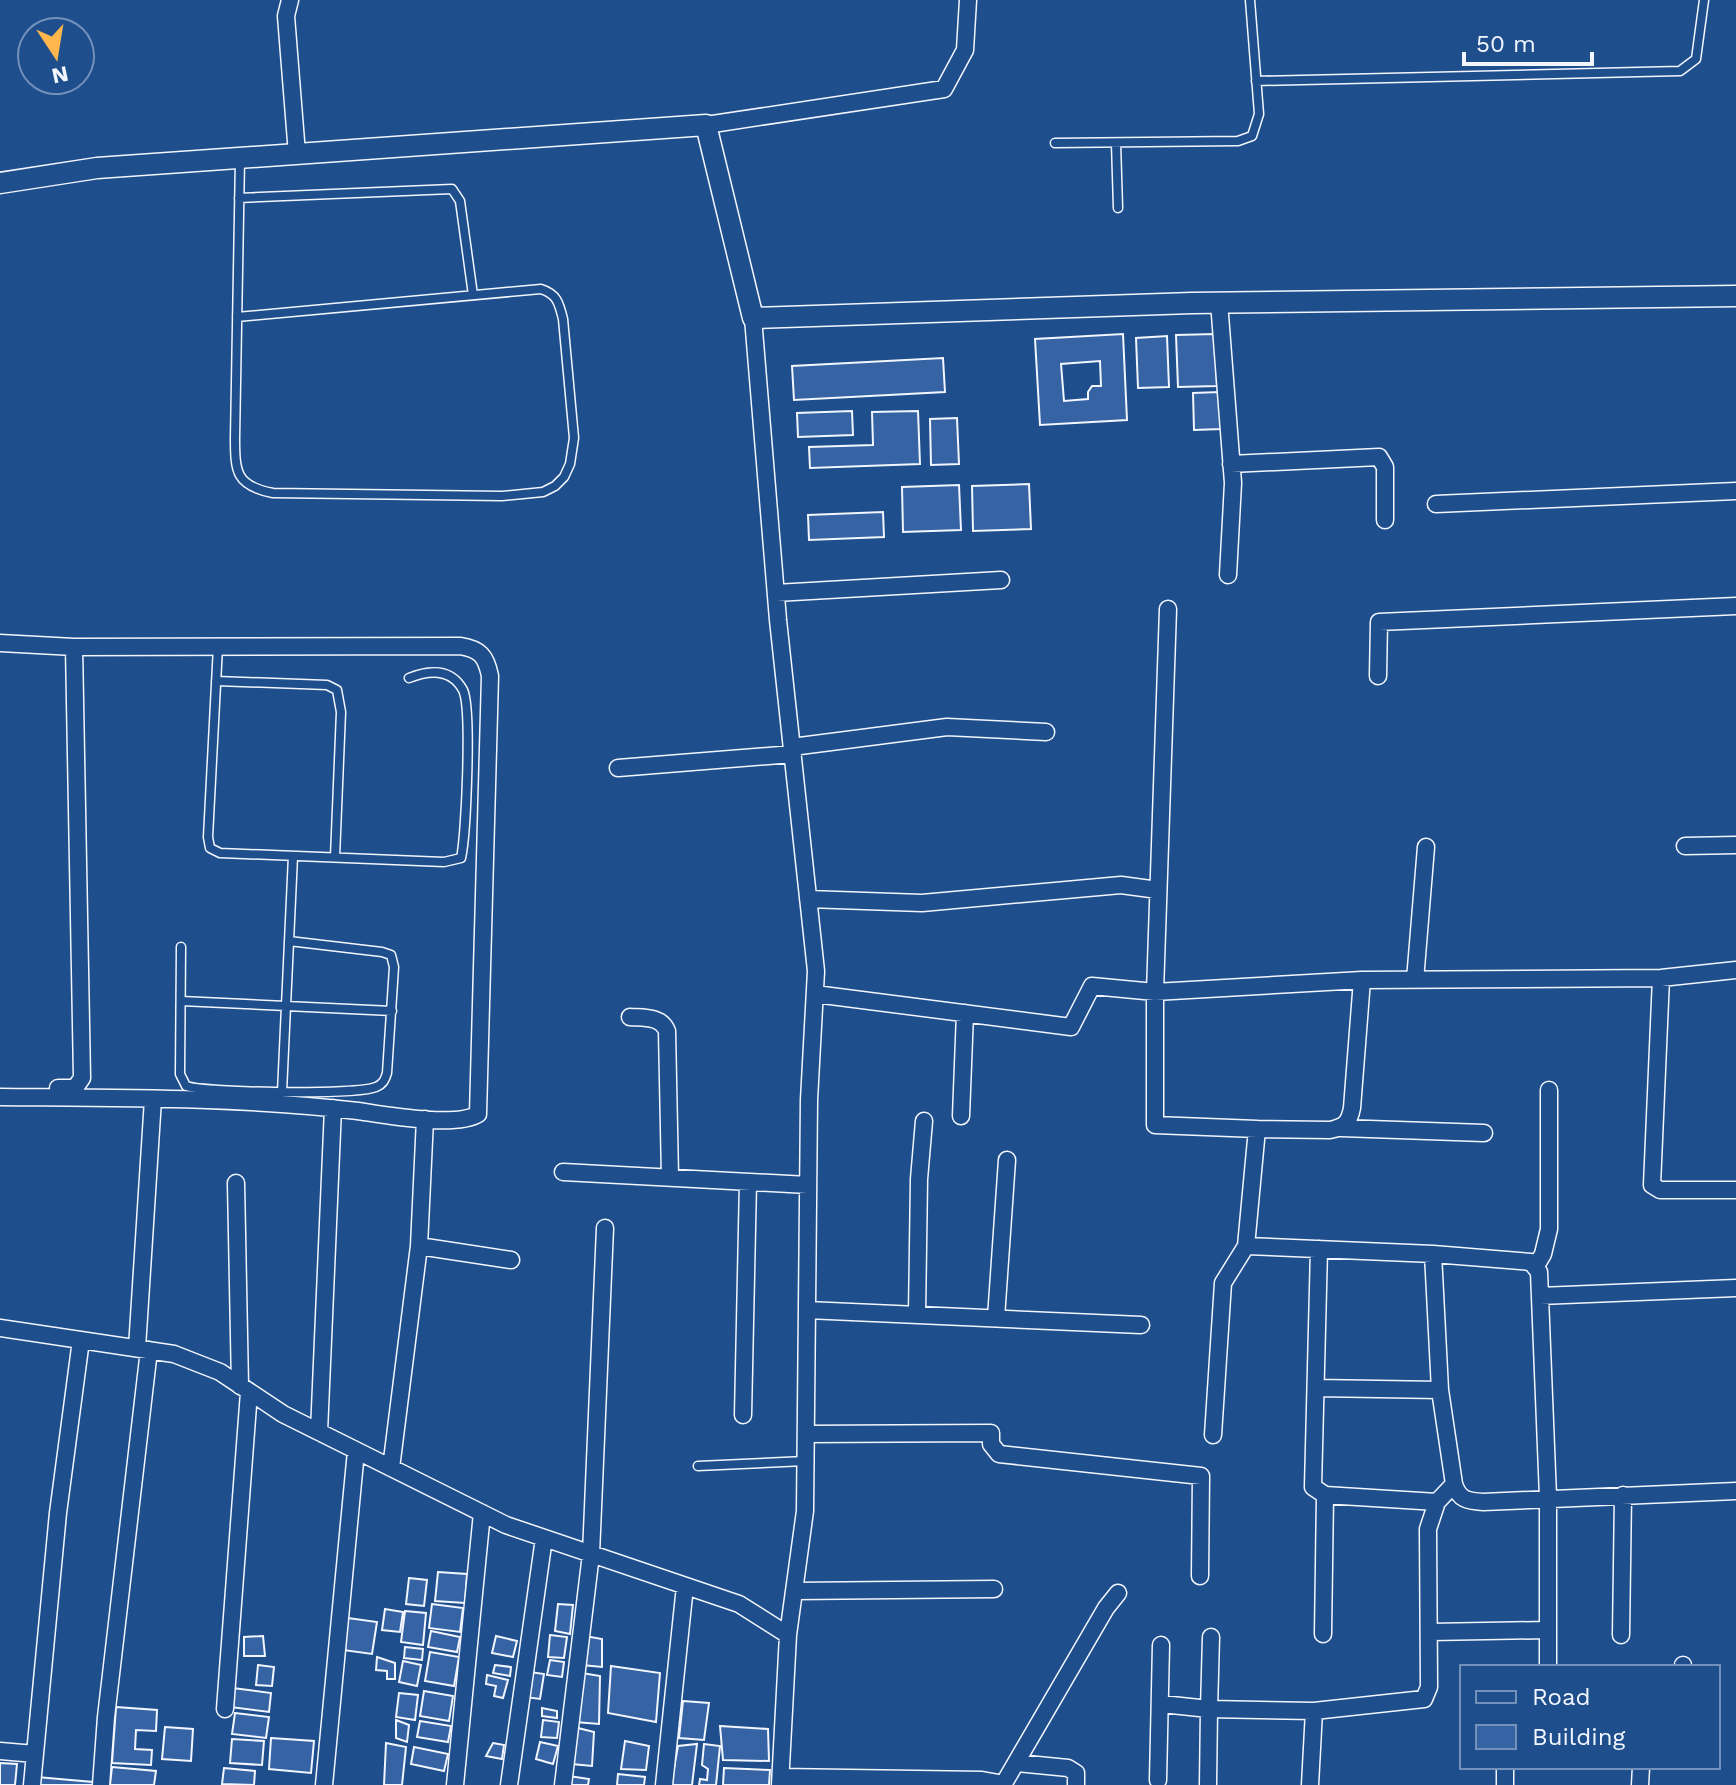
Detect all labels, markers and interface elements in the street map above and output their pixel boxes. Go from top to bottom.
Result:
north arrow [16,16,96,96]
scale bar [1464,16,1592,66]
text: 50 m [1476,30,1536,58]
text: N [49,61,71,89]
legend [1460,1665,1720,1769]
text: Road [1532,1683,1591,1711]
text: Building [1532,1723,1625,1751]

